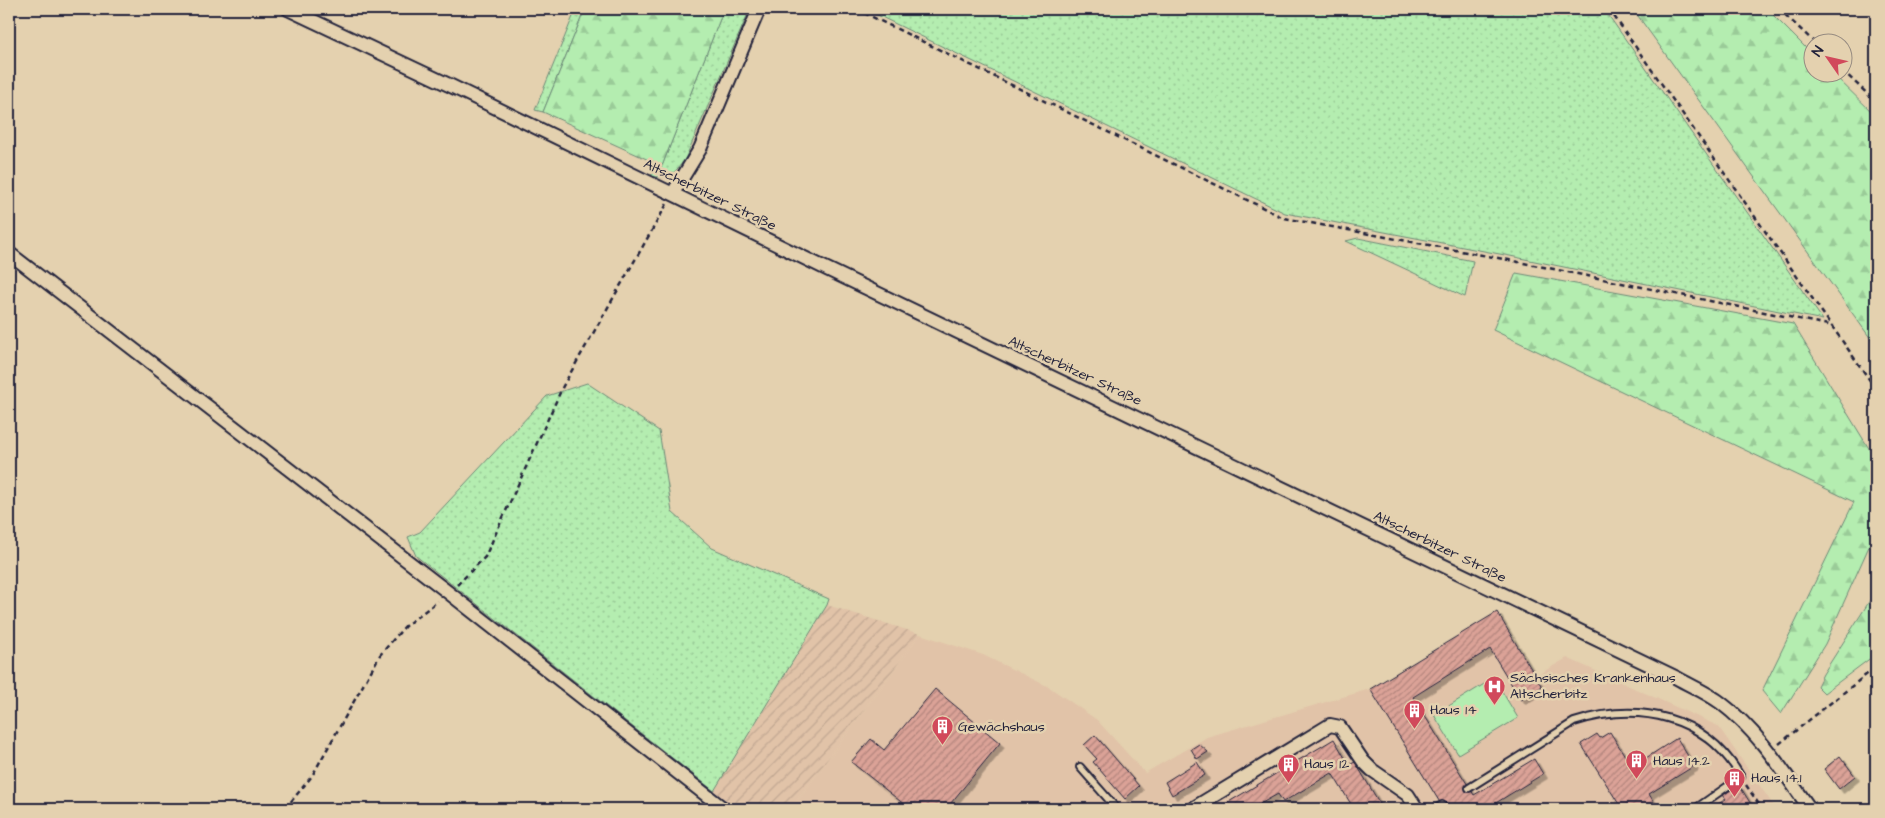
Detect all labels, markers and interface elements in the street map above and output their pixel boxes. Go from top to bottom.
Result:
north arrow [1802,32,1852,82]
text: N [1807,42,1829,61]
street label: Altscherbitzer Straße [640,154,780,236]
street label: Altscherbitzer Straße [1005,331,1146,411]
street label: Altscherbitzer Straße [1370,506,1510,588]
place label: Sächsisches Krankenhaus Altscherbitz [1510,668,1676,704]
hospital icon: Sächsisches Krankenhaus Altscherbitz [1482,674,1506,705]
building icon: Haus 14 [1402,698,1426,729]
place label: Haus 14 [1430,700,1477,720]
building icon: Gewächshaus [930,715,954,746]
place label: Gewächshaus [958,717,1045,737]
building icon: Haus 14.2 [1625,749,1649,780]
place label: Haus 14.2 [1653,751,1710,771]
building icon: Haus 12 [1276,752,1300,783]
place label: Haus 12 [1304,754,1349,774]
building icon: Haus 14.1 [1723,766,1747,797]
place label: Haus 14.1 [1751,768,1802,788]

